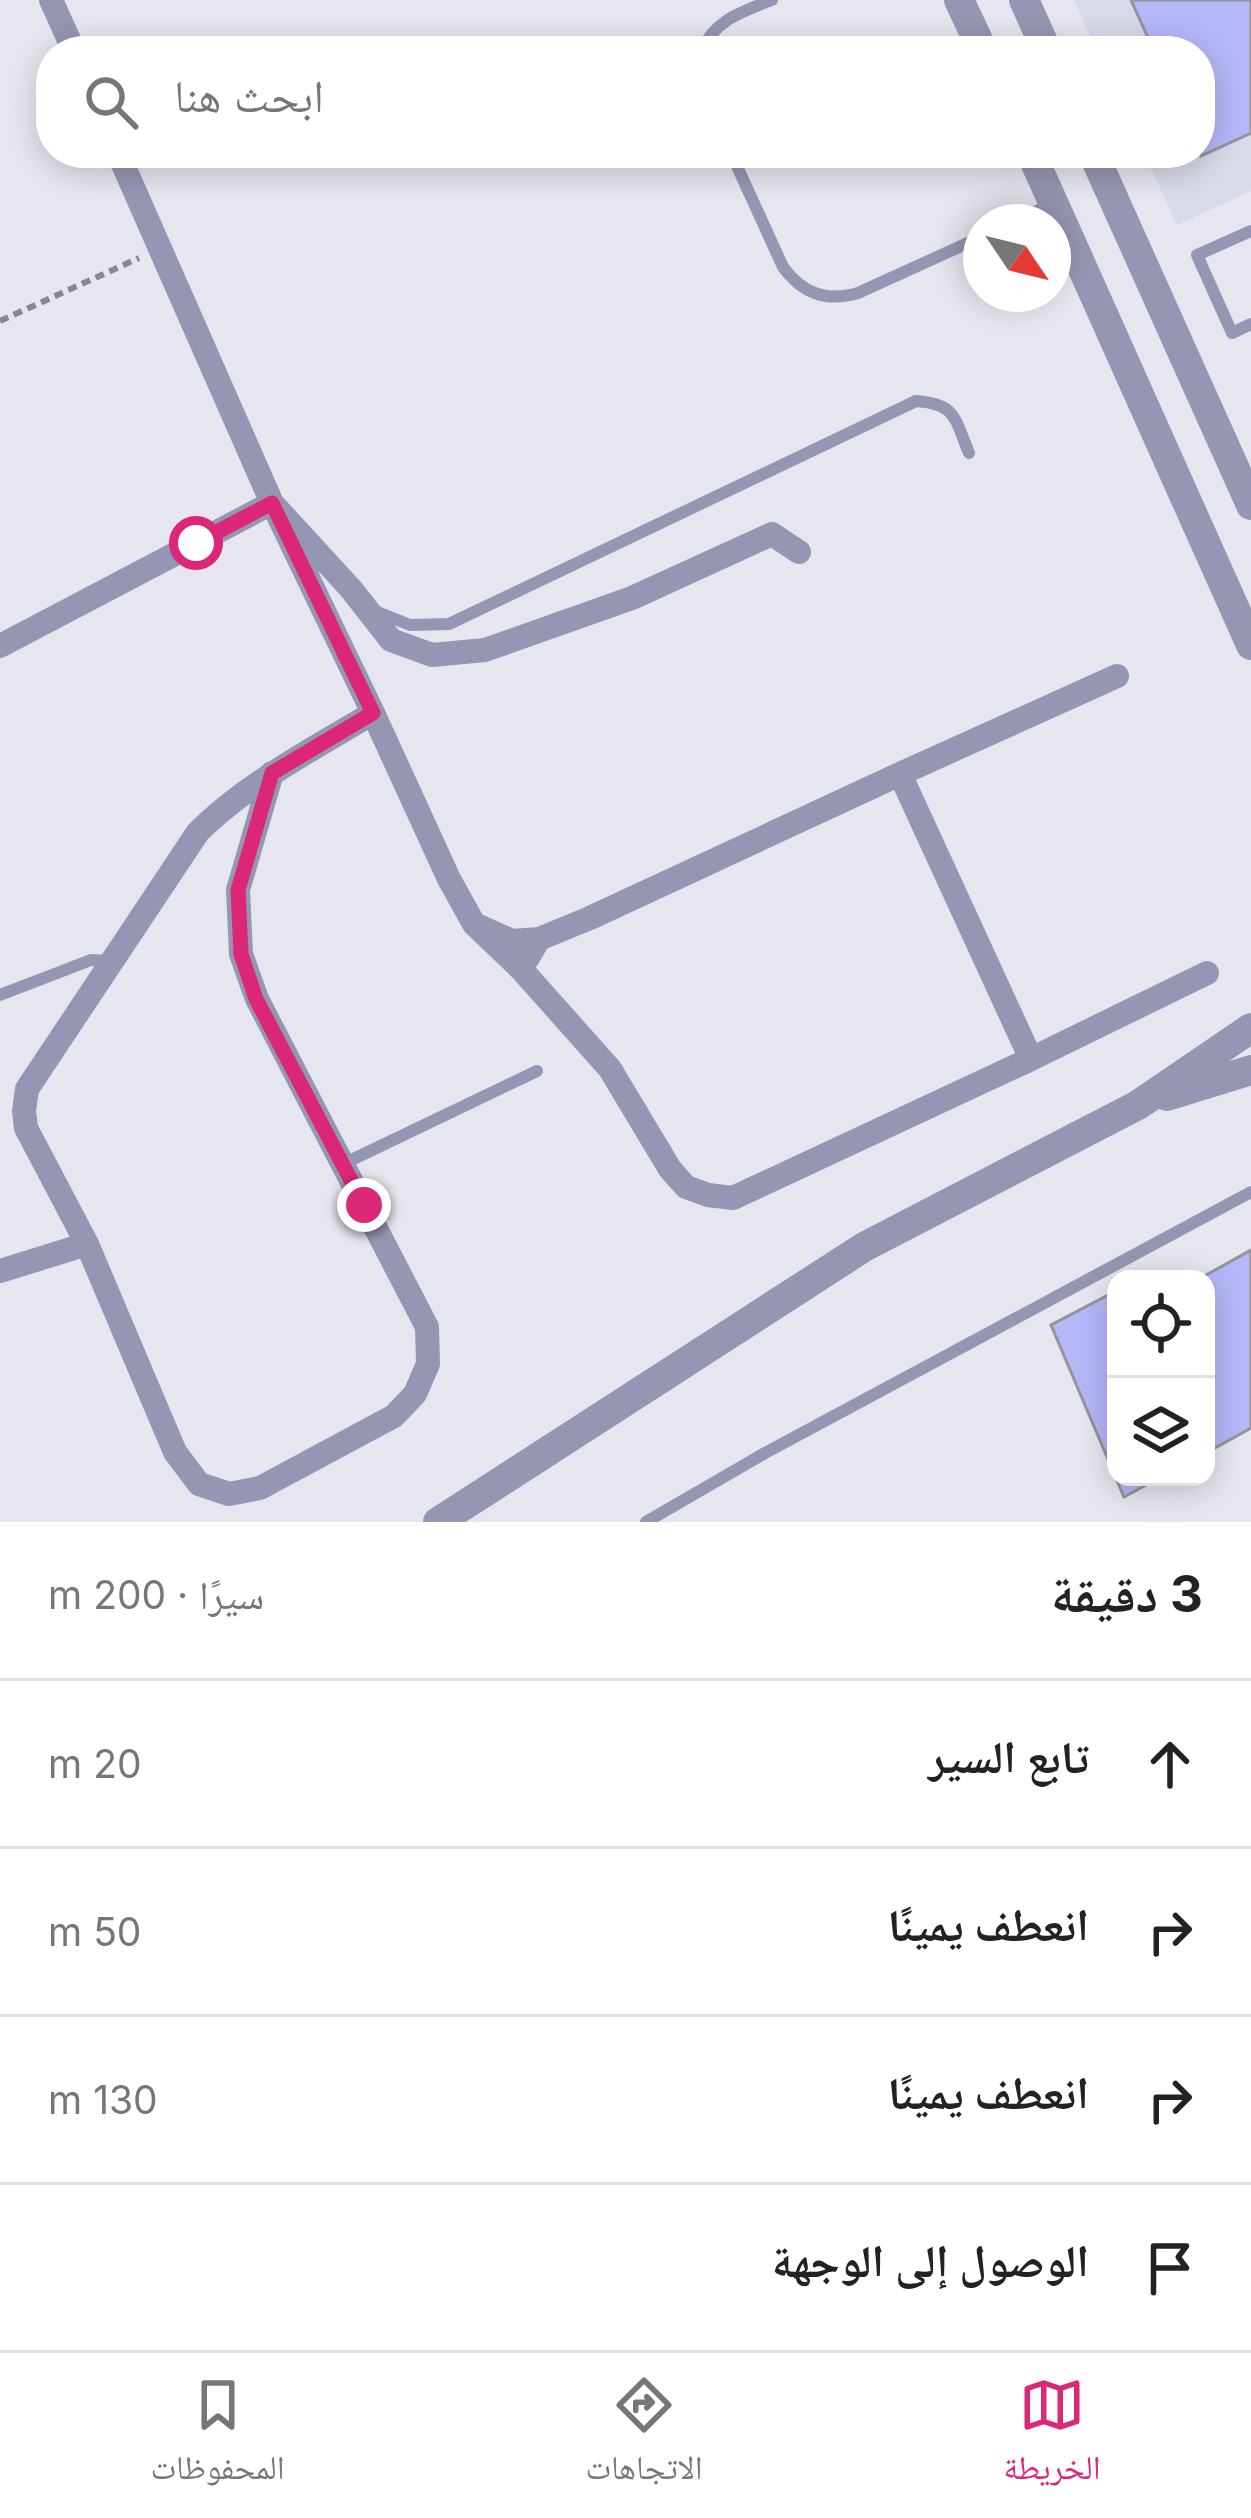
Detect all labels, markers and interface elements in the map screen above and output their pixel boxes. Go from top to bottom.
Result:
search box [36,36,1215,168]
text: ابحث هنا [174,68,324,123]
icon: search [78,69,144,135]
north arrow [963,204,1071,312]
route start [169,516,223,570]
route end [337,1178,391,1232]
map controls [1107,1270,1215,1486]
button: locate [1107,1270,1215,1378]
button: layers [1107,1378,1215,1486]
text: 3 دقيقة [1051,1563,1203,1624]
text: سيرًا · 200 m [48,1571,264,1618]
text: تابع السير [928,1729,1089,1784]
icon: ahead [1137,1731,1203,1797]
text: 20 m [48,1740,142,1787]
text: انعطف يمينًا [887,1897,1089,1952]
icon: right [1137,1899,1203,1965]
text: 50 m [48,1908,141,1955]
text: انعطف يمينًا [887,2065,1089,2120]
icon: right [1137,2067,1203,2133]
text: 130 m [48,2076,158,2123]
text: الوصول إلى الوجهة [772,2233,1089,2288]
icon: arrive [1137,2235,1203,2301]
tab: المحفوظات [150,2372,285,2500]
tab: الاتجاهات [585,2372,703,2500]
tab: الخريطة [1003,2372,1101,2500]

